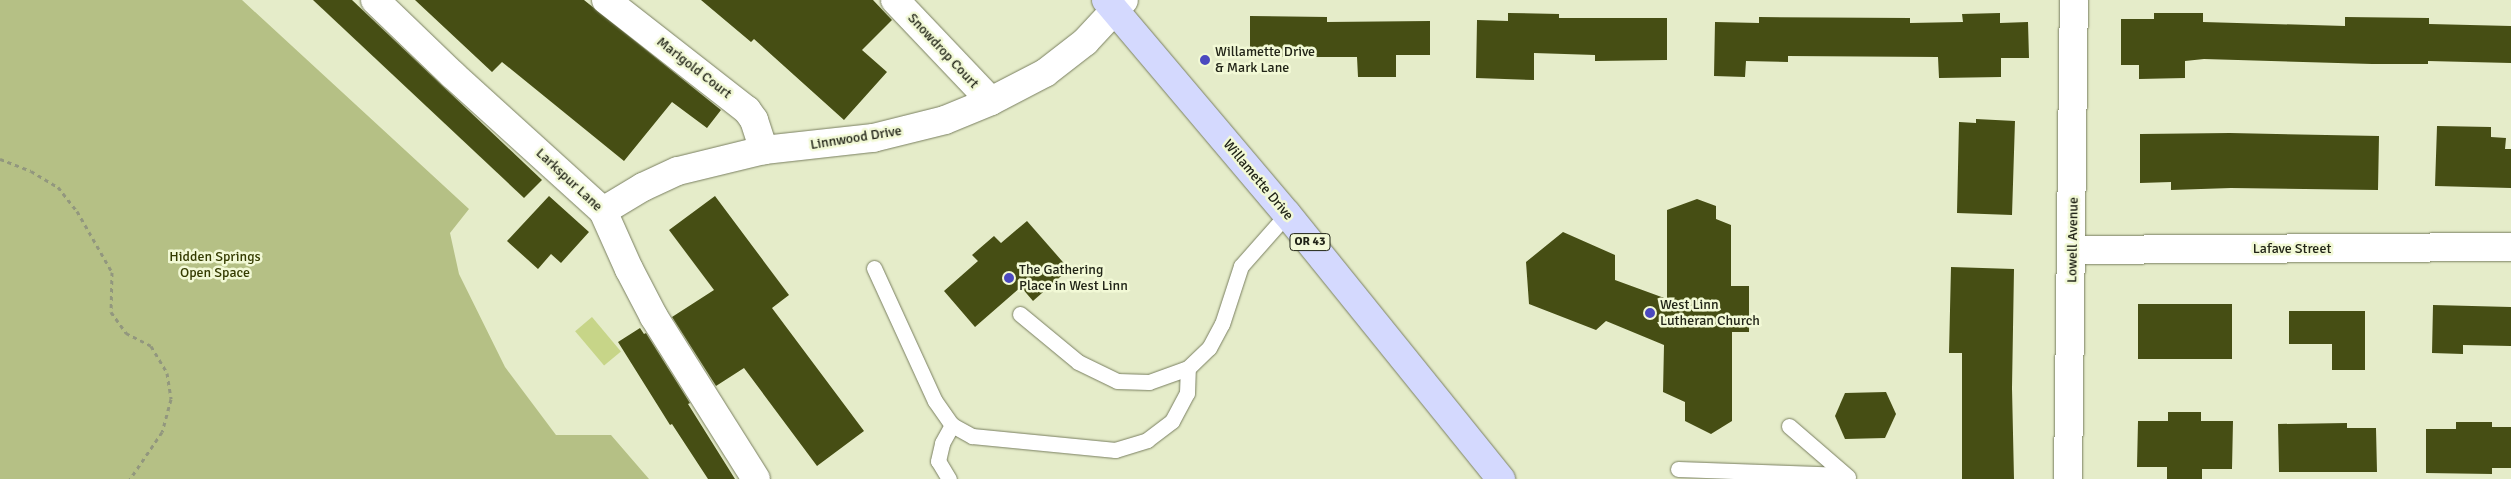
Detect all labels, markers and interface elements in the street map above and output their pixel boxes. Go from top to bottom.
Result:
street label: Snowdrop Court [904,10,982,92]
street label: Marigold Court [653,34,735,102]
place label: Willamette Drive & Mark Lane [1215,44,1315,76]
marker: Willamette Drive & Mark Lane [1199,54,1211,66]
street label: Linnwood Drive [809,122,903,154]
street label: Willamette Drive [1219,136,1297,224]
street label: Larkspur Lane [532,145,606,215]
street label: Lowell Avenue [2064,197,2082,283]
road number: OR 43 [1289,232,1331,252]
street label: Lafave Street [2253,241,2331,257]
park label: Hidden Springs Open Space [169,249,261,282]
place label: The Gathering Place in West Linn [1019,262,1128,294]
marker: The Gathering Place in West Linn [1003,272,1015,284]
place label: West Linn Lutheran Church [1660,297,1760,330]
marker: West Linn Lutheran Church [1644,307,1656,319]

